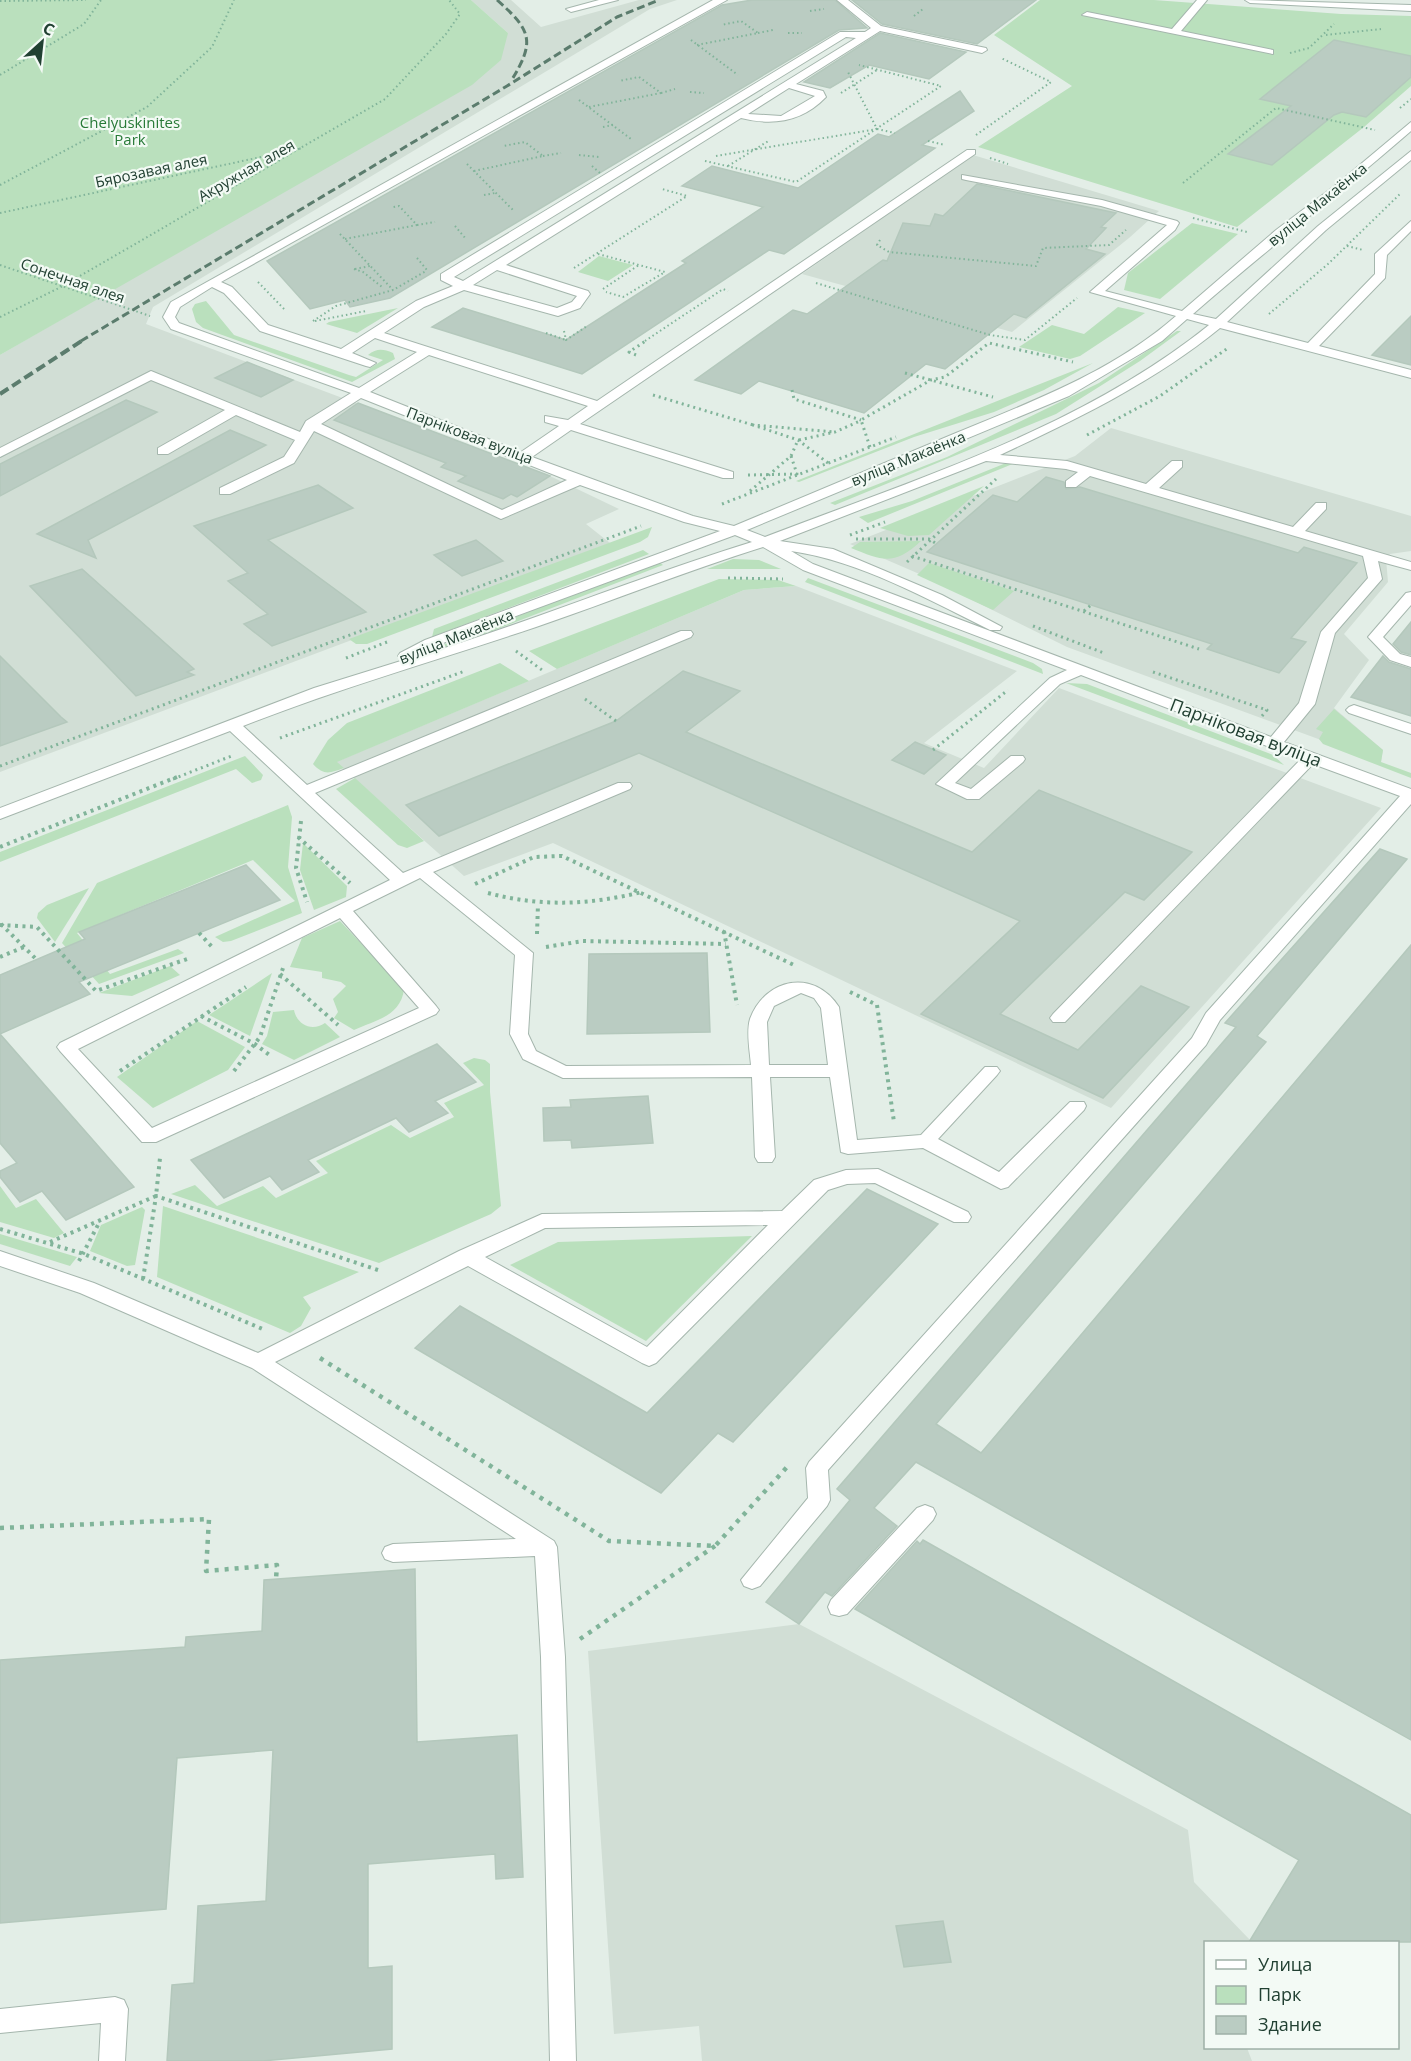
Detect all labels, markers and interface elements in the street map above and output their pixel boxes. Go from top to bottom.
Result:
north arrow [12,12,72,72]
text: С [39,17,58,41]
park label: Chelyuskinites Park [80,112,180,149]
street label: Акружная алея [194,134,298,206]
street label: Бярозавая алея [93,148,209,192]
street label: вуліца Макаёнка [1263,158,1371,250]
street label: Сонечная алея [18,253,128,307]
street label: Парніковая вуліца [404,402,536,468]
street label: вуліца Макаёнка [848,426,968,490]
street label: вуліца Макаёнка [396,604,516,668]
street label: Парніковая вуліца [1167,692,1325,772]
legend [1204,1941,1399,2049]
text: Улица [1258,1952,1312,1976]
text: Парк [1258,1982,1302,2006]
text: Здание [1258,2012,1322,2036]

